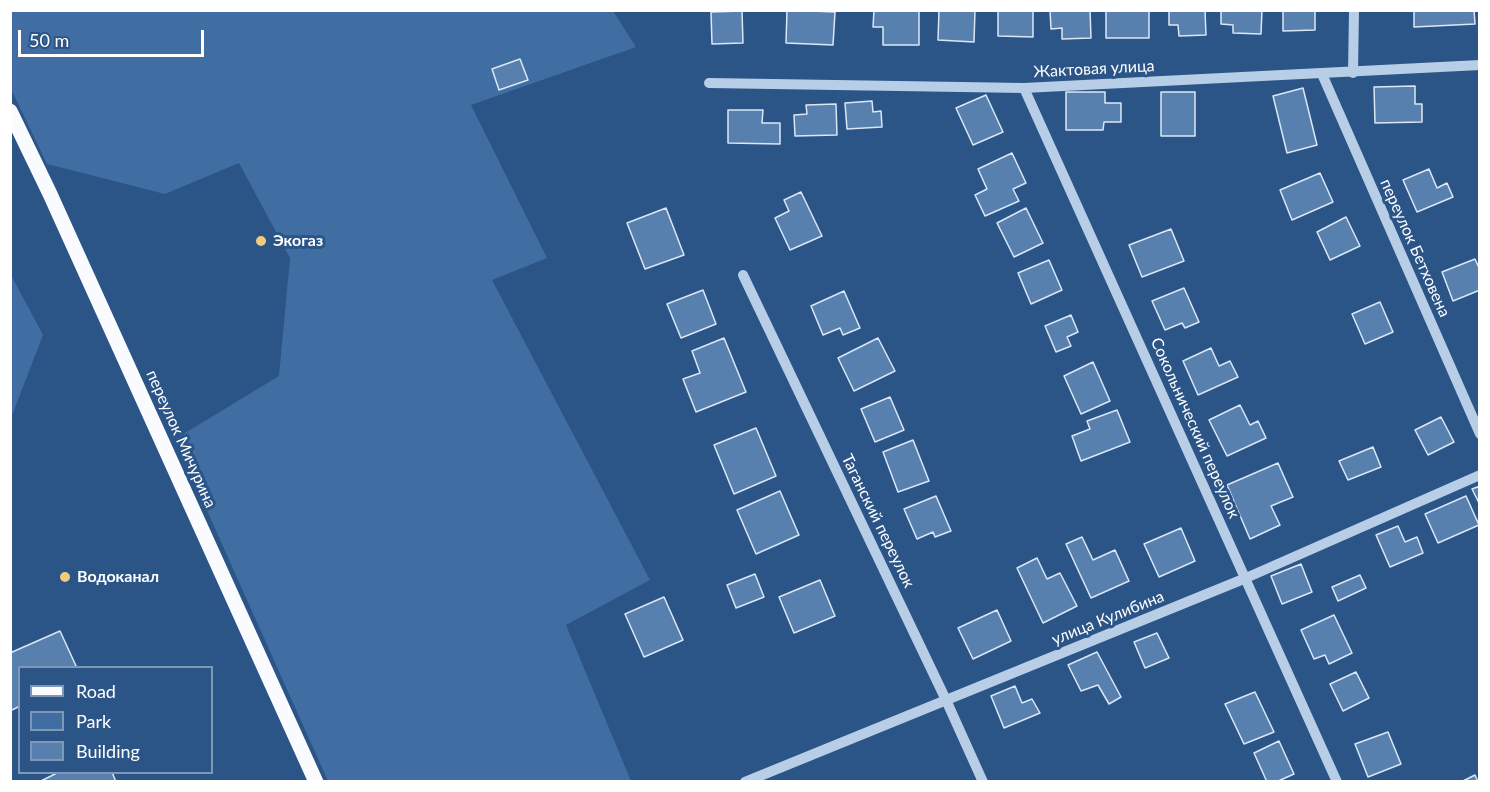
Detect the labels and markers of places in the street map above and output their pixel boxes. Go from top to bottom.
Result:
place label: Экогаз [273,231,323,251]
marker: Экогаз [254,234,268,248]
place label: Водоканал [77,567,159,587]
marker: Водоканал [58,570,72,584]

